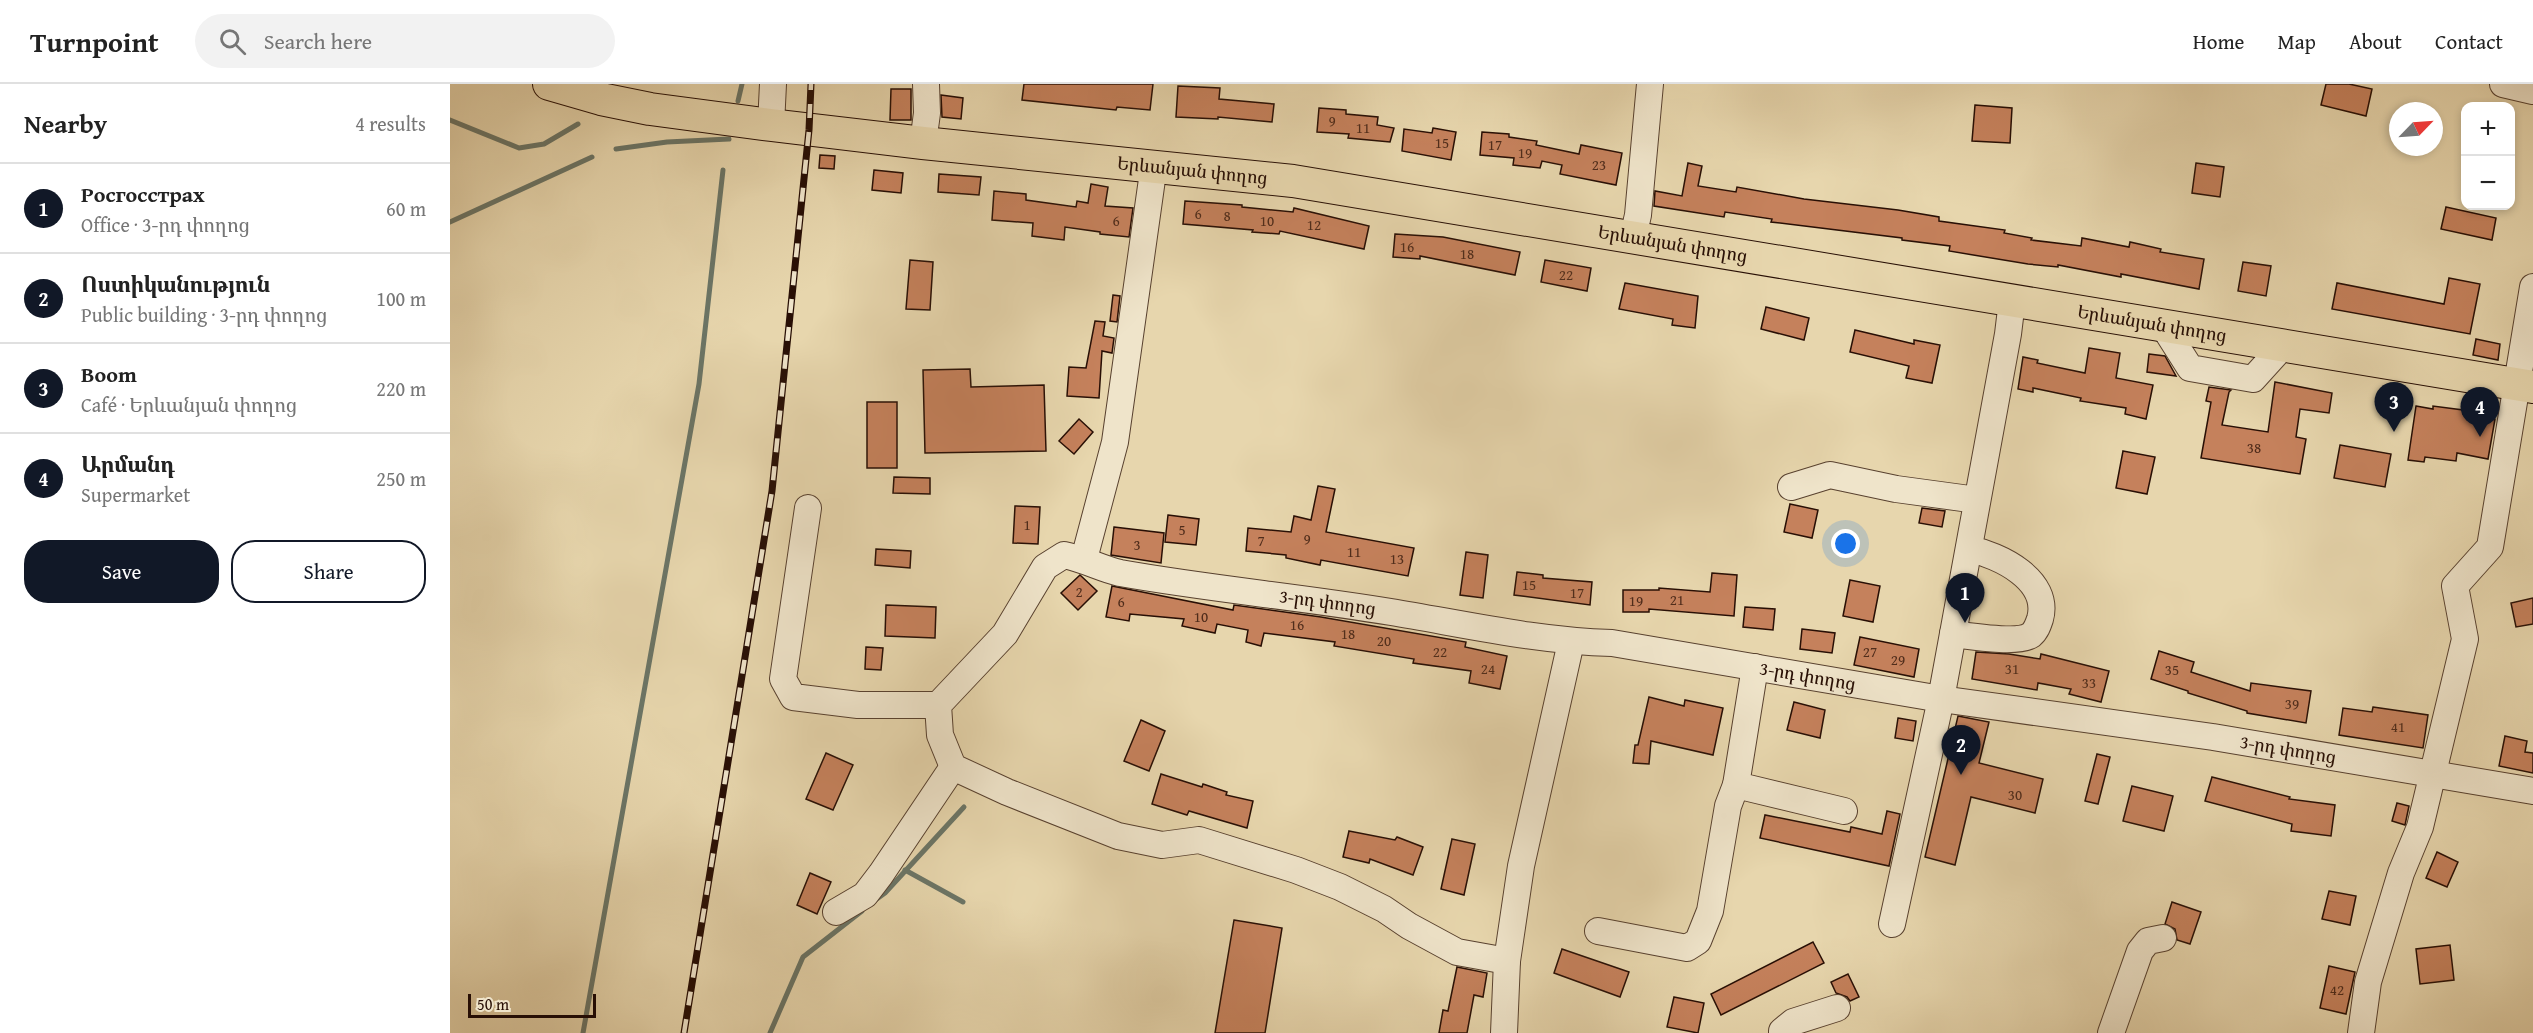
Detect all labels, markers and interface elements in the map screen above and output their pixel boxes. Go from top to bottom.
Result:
search box [195,14,615,68]
text: Turnpoint [30,21,159,62]
icon: search [216,25,249,58]
text: Search here [264,25,372,57]
text: Home [2193,26,2244,57]
text: Map [2277,26,2316,57]
text: About [2349,26,2402,57]
text: Contact [2435,26,2503,57]
north arrow [2389,102,2443,156]
map controls [2461,102,2515,210]
button: + [2461,102,2515,156]
text: Nearby [24,104,107,143]
text: 4 results [355,109,426,138]
house number: 9 [1328,110,1336,131]
house number: 11 [1356,117,1370,138]
house number: 15 [1435,132,1449,153]
house number: 17 [1488,134,1502,155]
house number: 19 [1518,142,1532,163]
street label: Երևանյան փողոց [1116,149,1269,191]
house number: 23 [1592,154,1606,175]
button: − [2461,156,2515,210]
text: Росгосстрах [81,178,205,210]
text: 1 [38,194,49,223]
text: 60 m [386,194,426,223]
house number: 6 [1194,203,1202,224]
house number: 8 [1223,205,1231,226]
text: Office · 3-րդ փողոց [81,210,250,239]
house number: 6 [1112,210,1120,231]
house number: 10 [1260,210,1274,231]
house number: 12 [1307,214,1321,235]
street label: Երևանյան փողոց [1596,218,1749,269]
house number: 16 [1400,236,1414,257]
house number: 18 [1460,243,1474,264]
house number: 22 [1559,264,1573,285]
text: Ոստիկանություն [81,268,270,300]
text: 2 [38,284,49,313]
text: 100 m [376,284,426,313]
street label: Երևանյան փողոց [2075,298,2229,349]
text: Public building · 3-րդ փողոց [81,300,327,329]
text: Boom [81,358,137,390]
text: 3 [38,374,49,403]
text: 220 m [376,374,426,403]
pin: 3 [2374,382,2414,432]
pin: 4 [2460,388,2500,437]
text: Café · Երևանյան փողոց [81,390,297,419]
house number: 38 [2247,437,2261,458]
text: Արմանդ [81,448,175,480]
text: 4 [38,464,49,493]
text: 250 m [376,464,426,493]
text: Supermarket [81,480,190,509]
house number: 1 [1023,514,1031,535]
house number: 5 [1178,519,1186,540]
house number: 9 [1303,528,1311,549]
your location [1831,529,1860,558]
house number: 7 [1257,530,1265,551]
house number: 3 [1133,534,1141,555]
button: Save [24,540,219,603]
button: Share [231,540,426,603]
house number: 11 [1347,541,1361,562]
house number: 13 [1390,548,1404,569]
house number: 15 [1522,574,1536,595]
pin: 1 [1946,574,1984,623]
house number: 2 [1075,581,1083,602]
street label: 3-րդ փողոց [1278,582,1378,622]
house number: 17 [1570,582,1584,603]
house number: 21 [1670,589,1684,610]
house number: 19 [1629,590,1643,611]
house number: 6 [1117,591,1125,612]
house number: 10 [1194,606,1208,627]
house number: 16 [1290,614,1304,635]
house number: 18 [1341,623,1355,644]
house number: 20 [1377,630,1391,651]
house number: 22 [1433,641,1447,662]
house number: 27 [1863,641,1877,662]
house number: 29 [1891,649,1905,670]
street label: 3-րդ փողոց [1758,654,1858,697]
house number: 24 [1481,658,1495,679]
house number: 31 [2005,658,2019,679]
house number: 35 [2165,659,2179,680]
house number: 33 [2082,672,2096,693]
house number: 39 [2285,693,2299,714]
house number: 41 [2391,716,2405,737]
pin: 2 [1942,726,1980,775]
street label: 3-րդ փողոց [2238,728,2338,771]
house number: 30 [2008,784,2022,805]
house number: 42 [2330,979,2344,1000]
scale bar [468,991,596,1018]
text: 50 m [477,992,509,1016]

